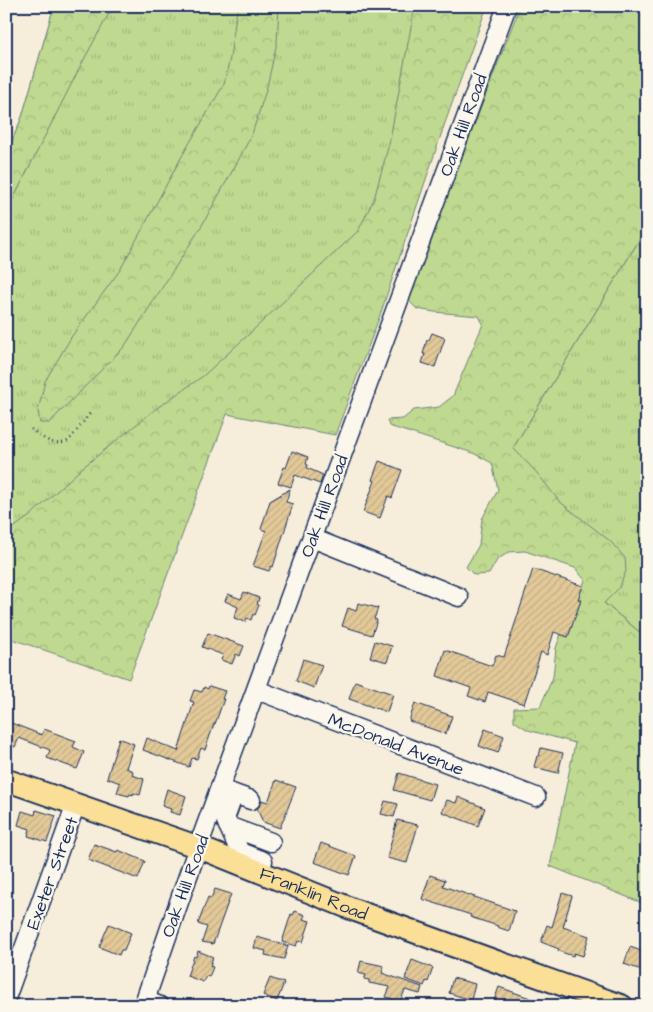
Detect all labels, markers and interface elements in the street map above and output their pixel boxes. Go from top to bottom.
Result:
street label: Oak Hill Road [433,70,494,180]
street label: Oak Hill Road [294,451,355,561]
street label: McDonald Avenue [324,707,468,782]
street label: Exeter Street [20,813,85,933]
street label: Oak Hill Road [155,831,216,941]
street label: Franklin Road [256,861,371,927]

